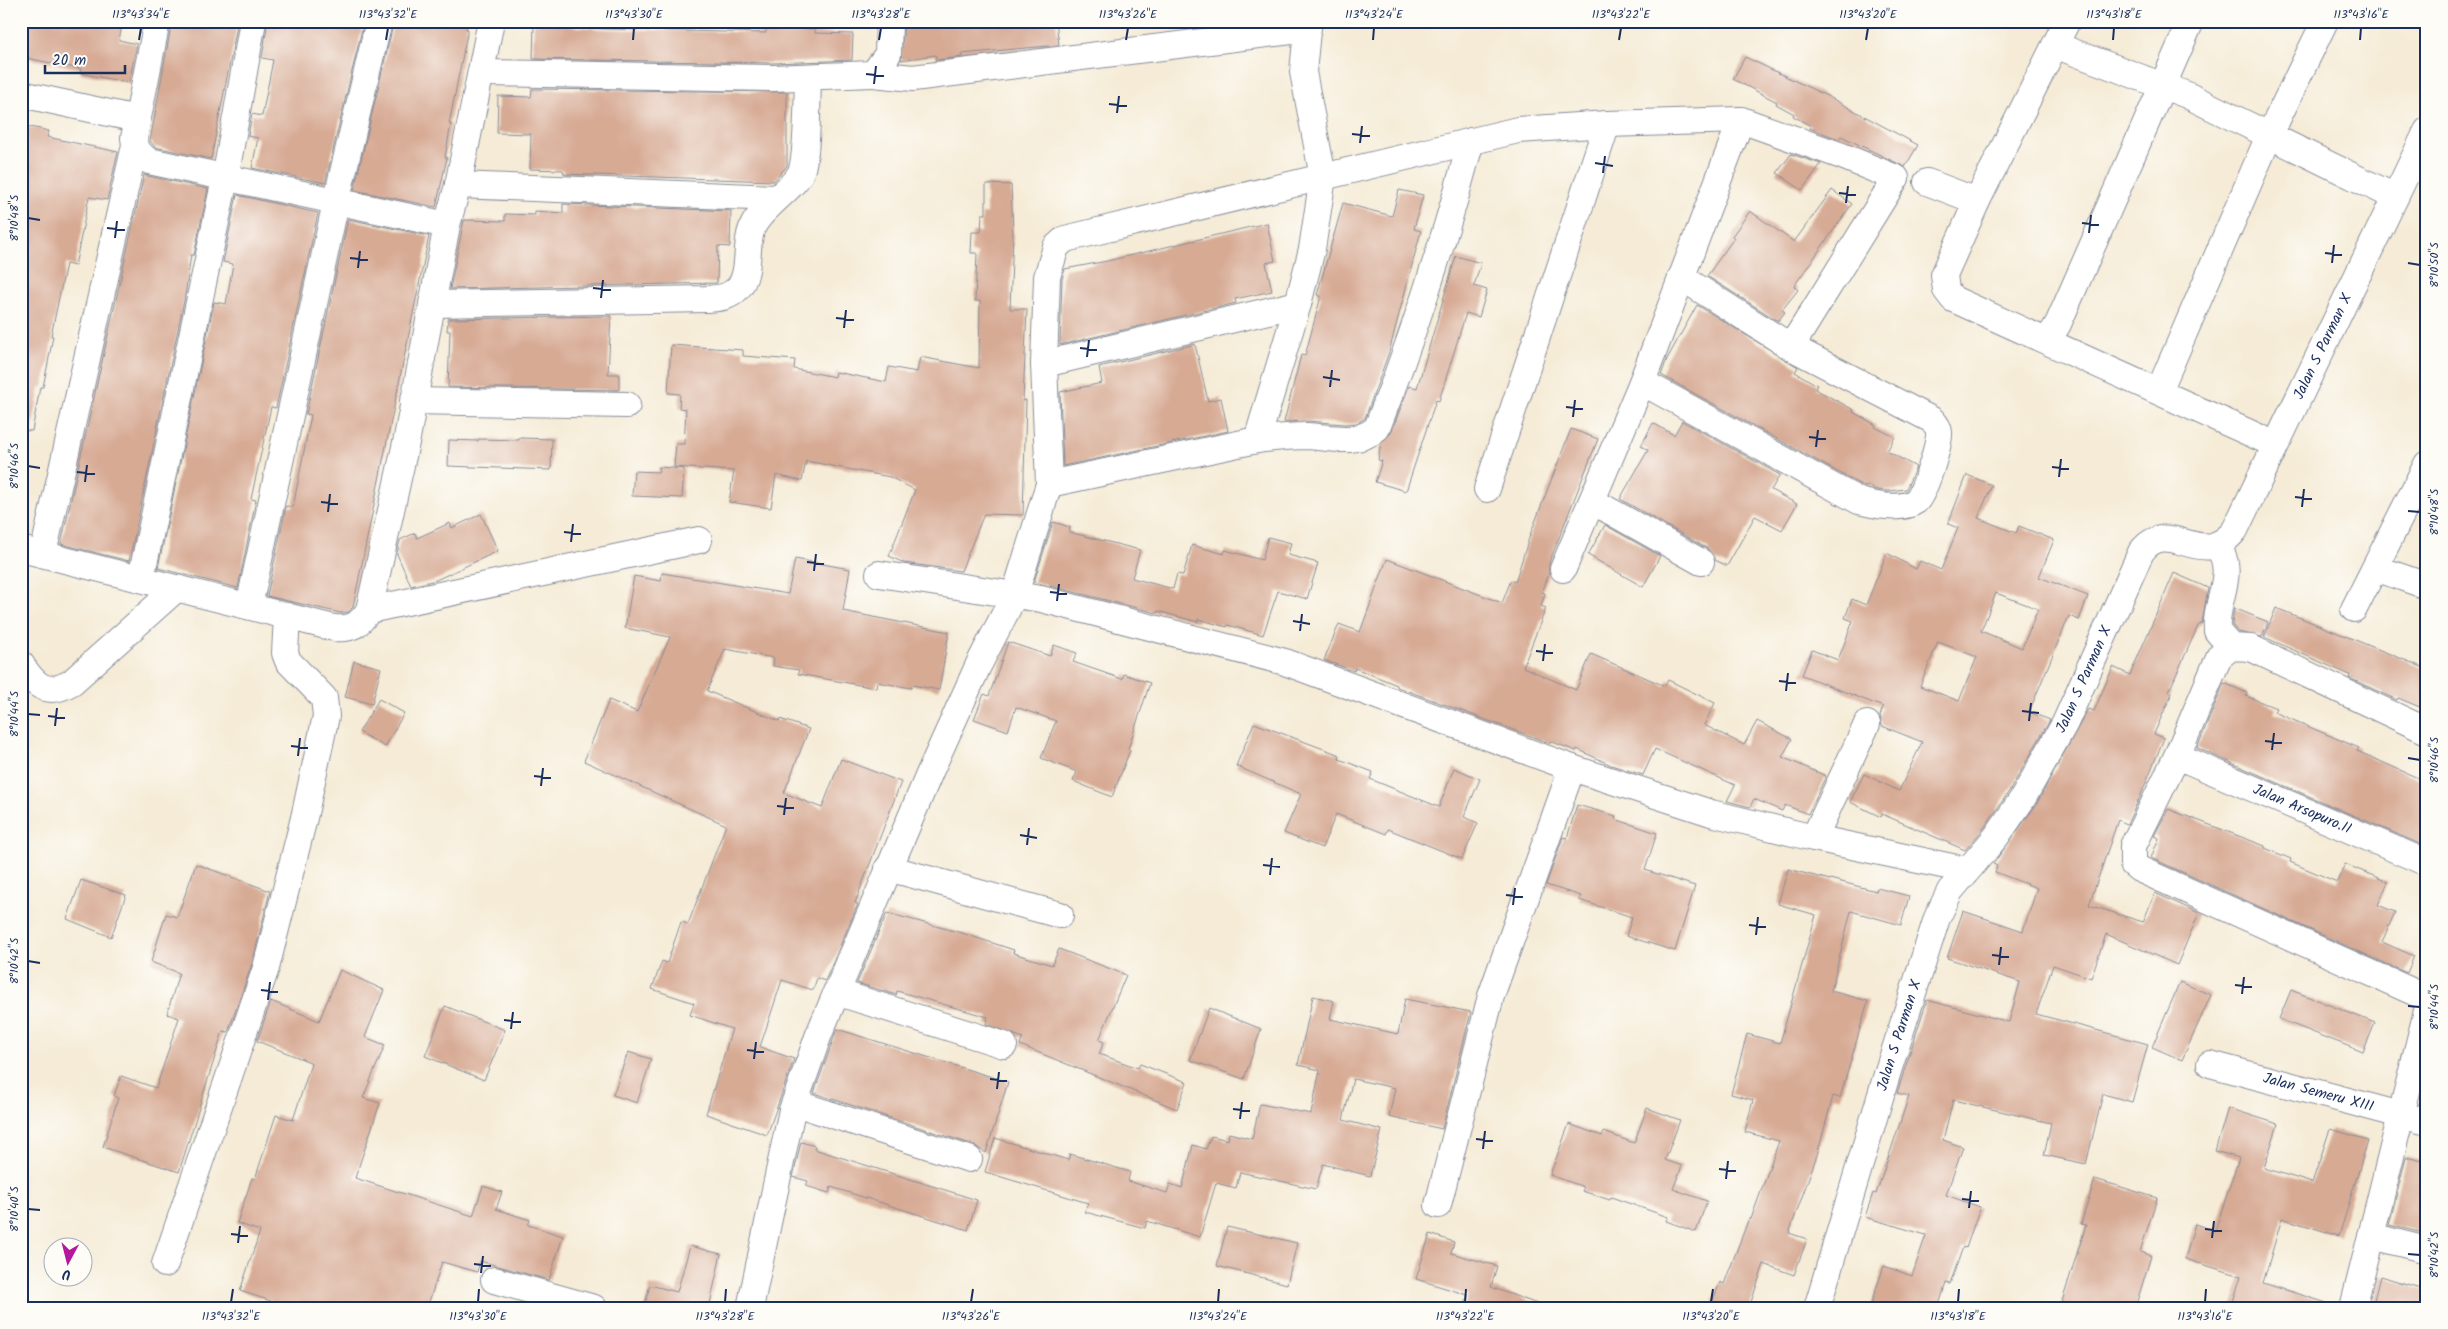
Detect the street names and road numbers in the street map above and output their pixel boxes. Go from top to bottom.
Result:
street label: Jalan S Parman X [2287,289,2359,404]
street label: Jalan S Parman X [2050,621,2119,738]
street label: Jalan Arsopuro.II [2249,778,2355,841]
street label: Jalan S Parman X [1871,976,1929,1094]
street label: Jalan Semeru XIII [2260,1067,2377,1119]

